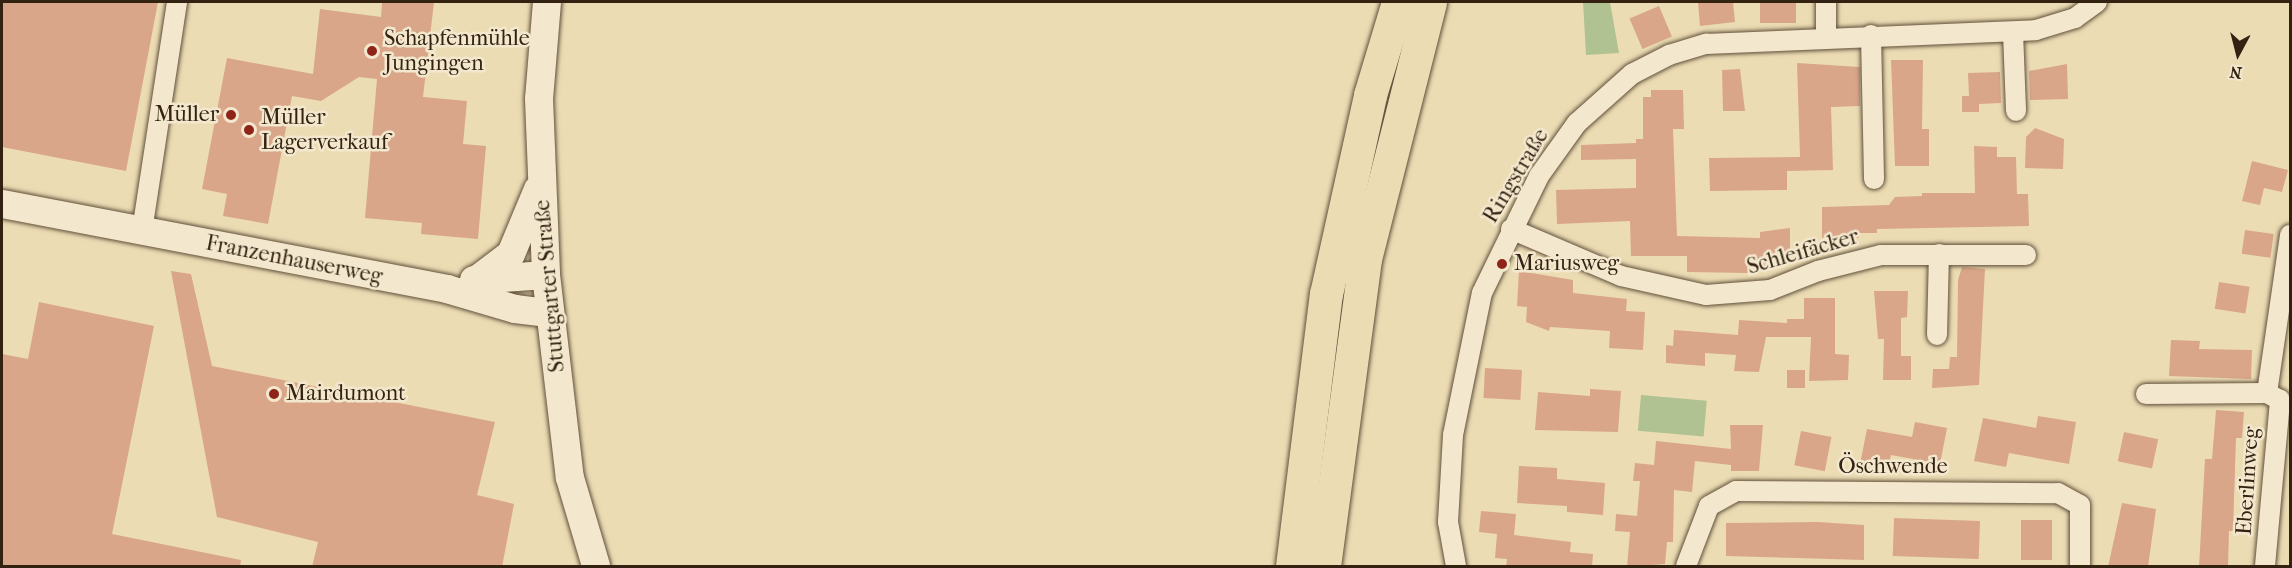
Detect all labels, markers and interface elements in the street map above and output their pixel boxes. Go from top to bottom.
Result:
north arrow [2208,24,2268,84]
place label: Schapfenmühle Jungingen [384,25,530,76]
marker: Schapfenmühle Jungingen [365,44,379,58]
text: N [2229,62,2243,83]
place label: Müller [154,102,219,128]
place label: Müller Lagerverkauf [261,104,388,156]
marker: Müller [224,108,238,122]
marker: Müller Lagerverkauf [242,123,256,137]
street label: Ringstraße [1478,124,1554,228]
street label: Stuttgarter Straße [529,199,571,373]
street label: Schleifäcker [1744,223,1862,281]
street label: Franzenhauserweg [203,230,385,290]
place label: Mariusweg [1514,251,1619,277]
marker: Mariusweg [1495,257,1509,271]
place label: Mairdumont [286,381,406,407]
marker: Mairdumont [267,387,281,401]
street label: Eberlinweg [2231,426,2265,536]
street label: Öschwende [1838,454,1948,480]

